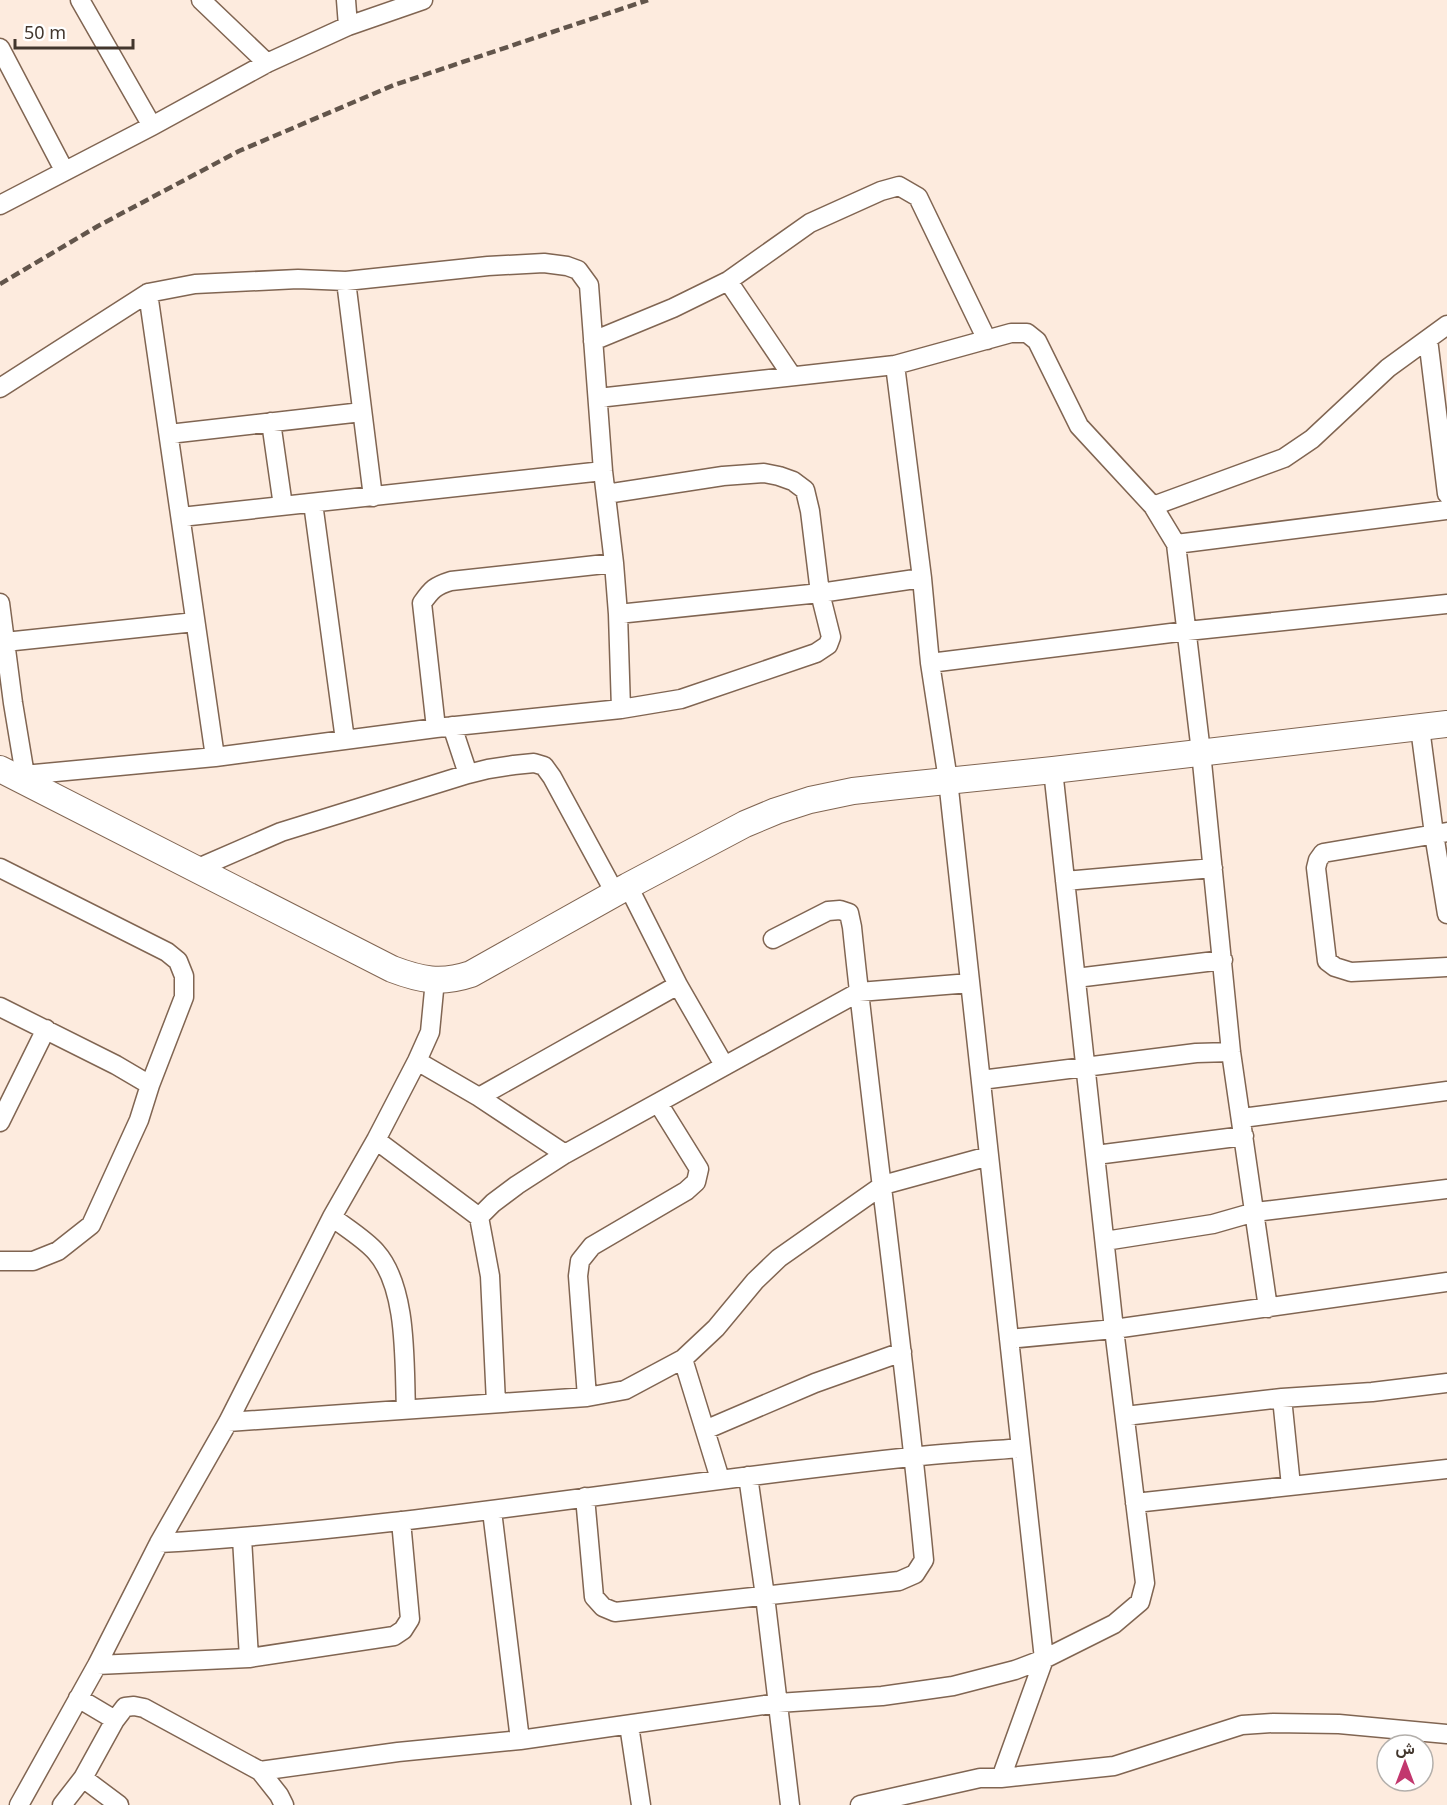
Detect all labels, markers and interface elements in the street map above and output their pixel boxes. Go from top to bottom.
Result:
scale bar [15,12,134,50]
text: 50 m [24,20,66,44]
north arrow [1375,1733,1435,1793]
text: ش [1395,1737,1415,1759]

